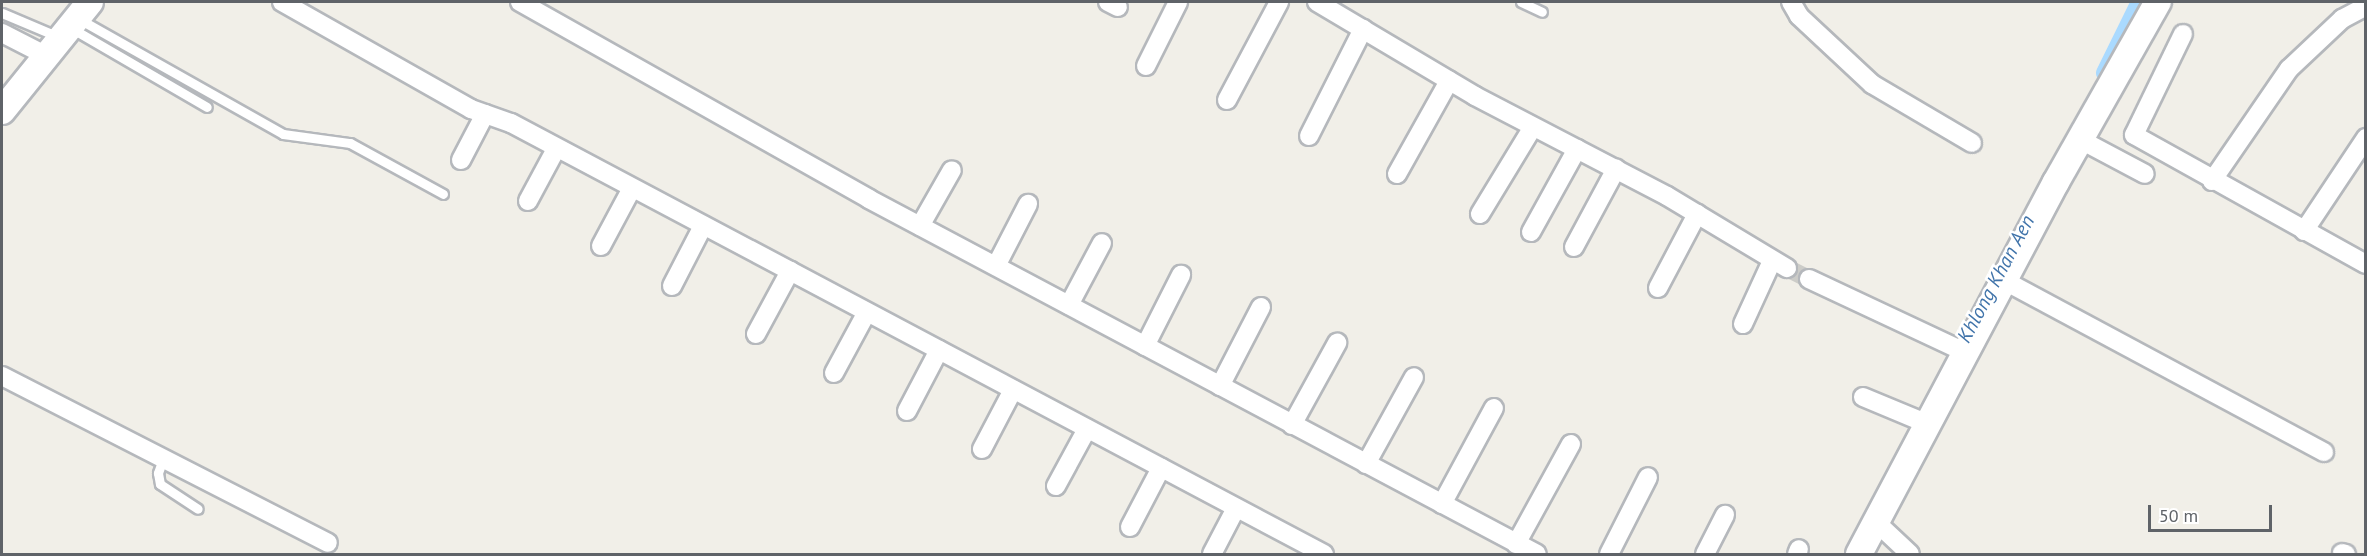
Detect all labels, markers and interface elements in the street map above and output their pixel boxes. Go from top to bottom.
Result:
water label: Khlong Khan Aen [1952,211,2040,347]
scale bar [2151,493,2276,531]
text: 50 m [2159,504,2198,527]

